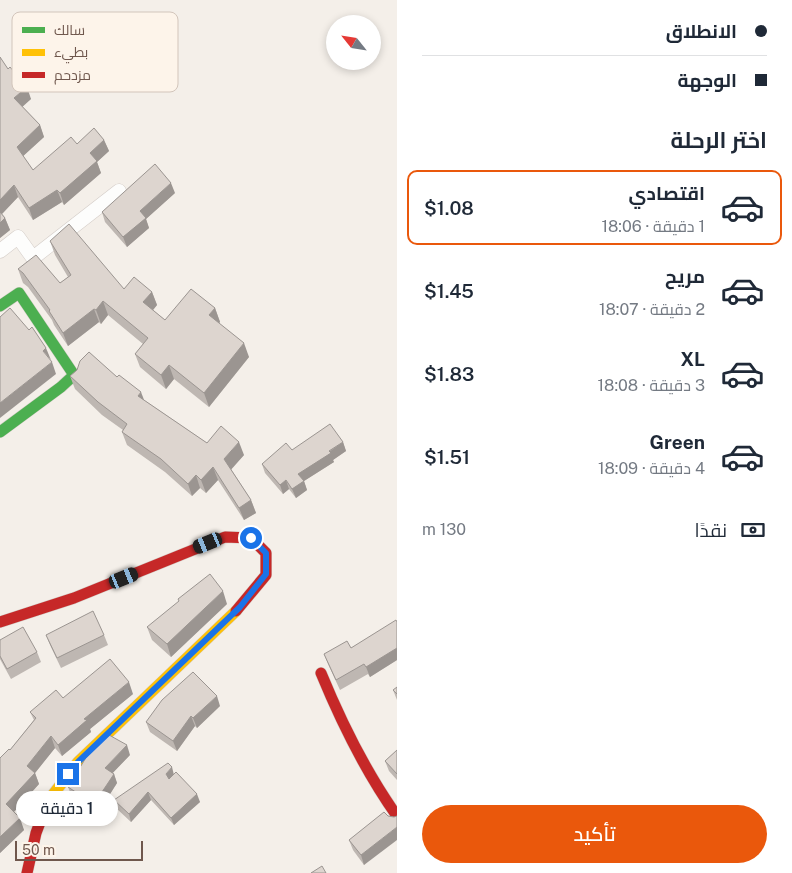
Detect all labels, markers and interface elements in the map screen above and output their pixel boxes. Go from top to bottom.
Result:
legend [12,12,178,92]
north arrow [326,15,381,70]
map controls [326,15,381,70]
text: الانطلاق [666,20,737,42]
text: سالك [54,22,85,38]
text: بطيء [54,44,88,64]
text: مزدحم [54,67,91,85]
text: الوجهة [677,69,737,91]
text: اختر الرحلة [671,127,767,153]
text: اقتصادي [629,182,705,204]
icon: car [720,185,765,230]
text: $1.08 [424,197,474,219]
text: 1 دقيقة · 18:06 [601,217,705,236]
text: مريح [665,265,705,287]
icon: car [720,268,765,313]
text: $1.45 [424,280,474,302]
text: 2 دقيقة · 18:07 [599,300,705,319]
text: XL [680,348,705,370]
icon: car [720,351,765,396]
text: $1.83 [424,363,474,385]
text: 3 دقيقة · 18:08 [598,376,705,395]
text: Green [650,431,705,453]
icon: car [720,434,765,479]
text: $1.51 [424,446,470,468]
text: 4 دقيقة · 18:09 [598,459,705,478]
icon: cash [739,516,767,544]
text: نقدًا [695,519,727,541]
text: 130 m [422,520,466,539]
route start [240,527,262,549]
car [191,530,224,556]
car [107,565,140,591]
route end [57,763,79,785]
callout: 1 دقيقة [17,792,119,826]
text: 1 دقيقة [40,799,94,818]
button: تأكيد [422,805,767,863]
scale bar [15,838,142,861]
text: 50 m [22,842,55,858]

